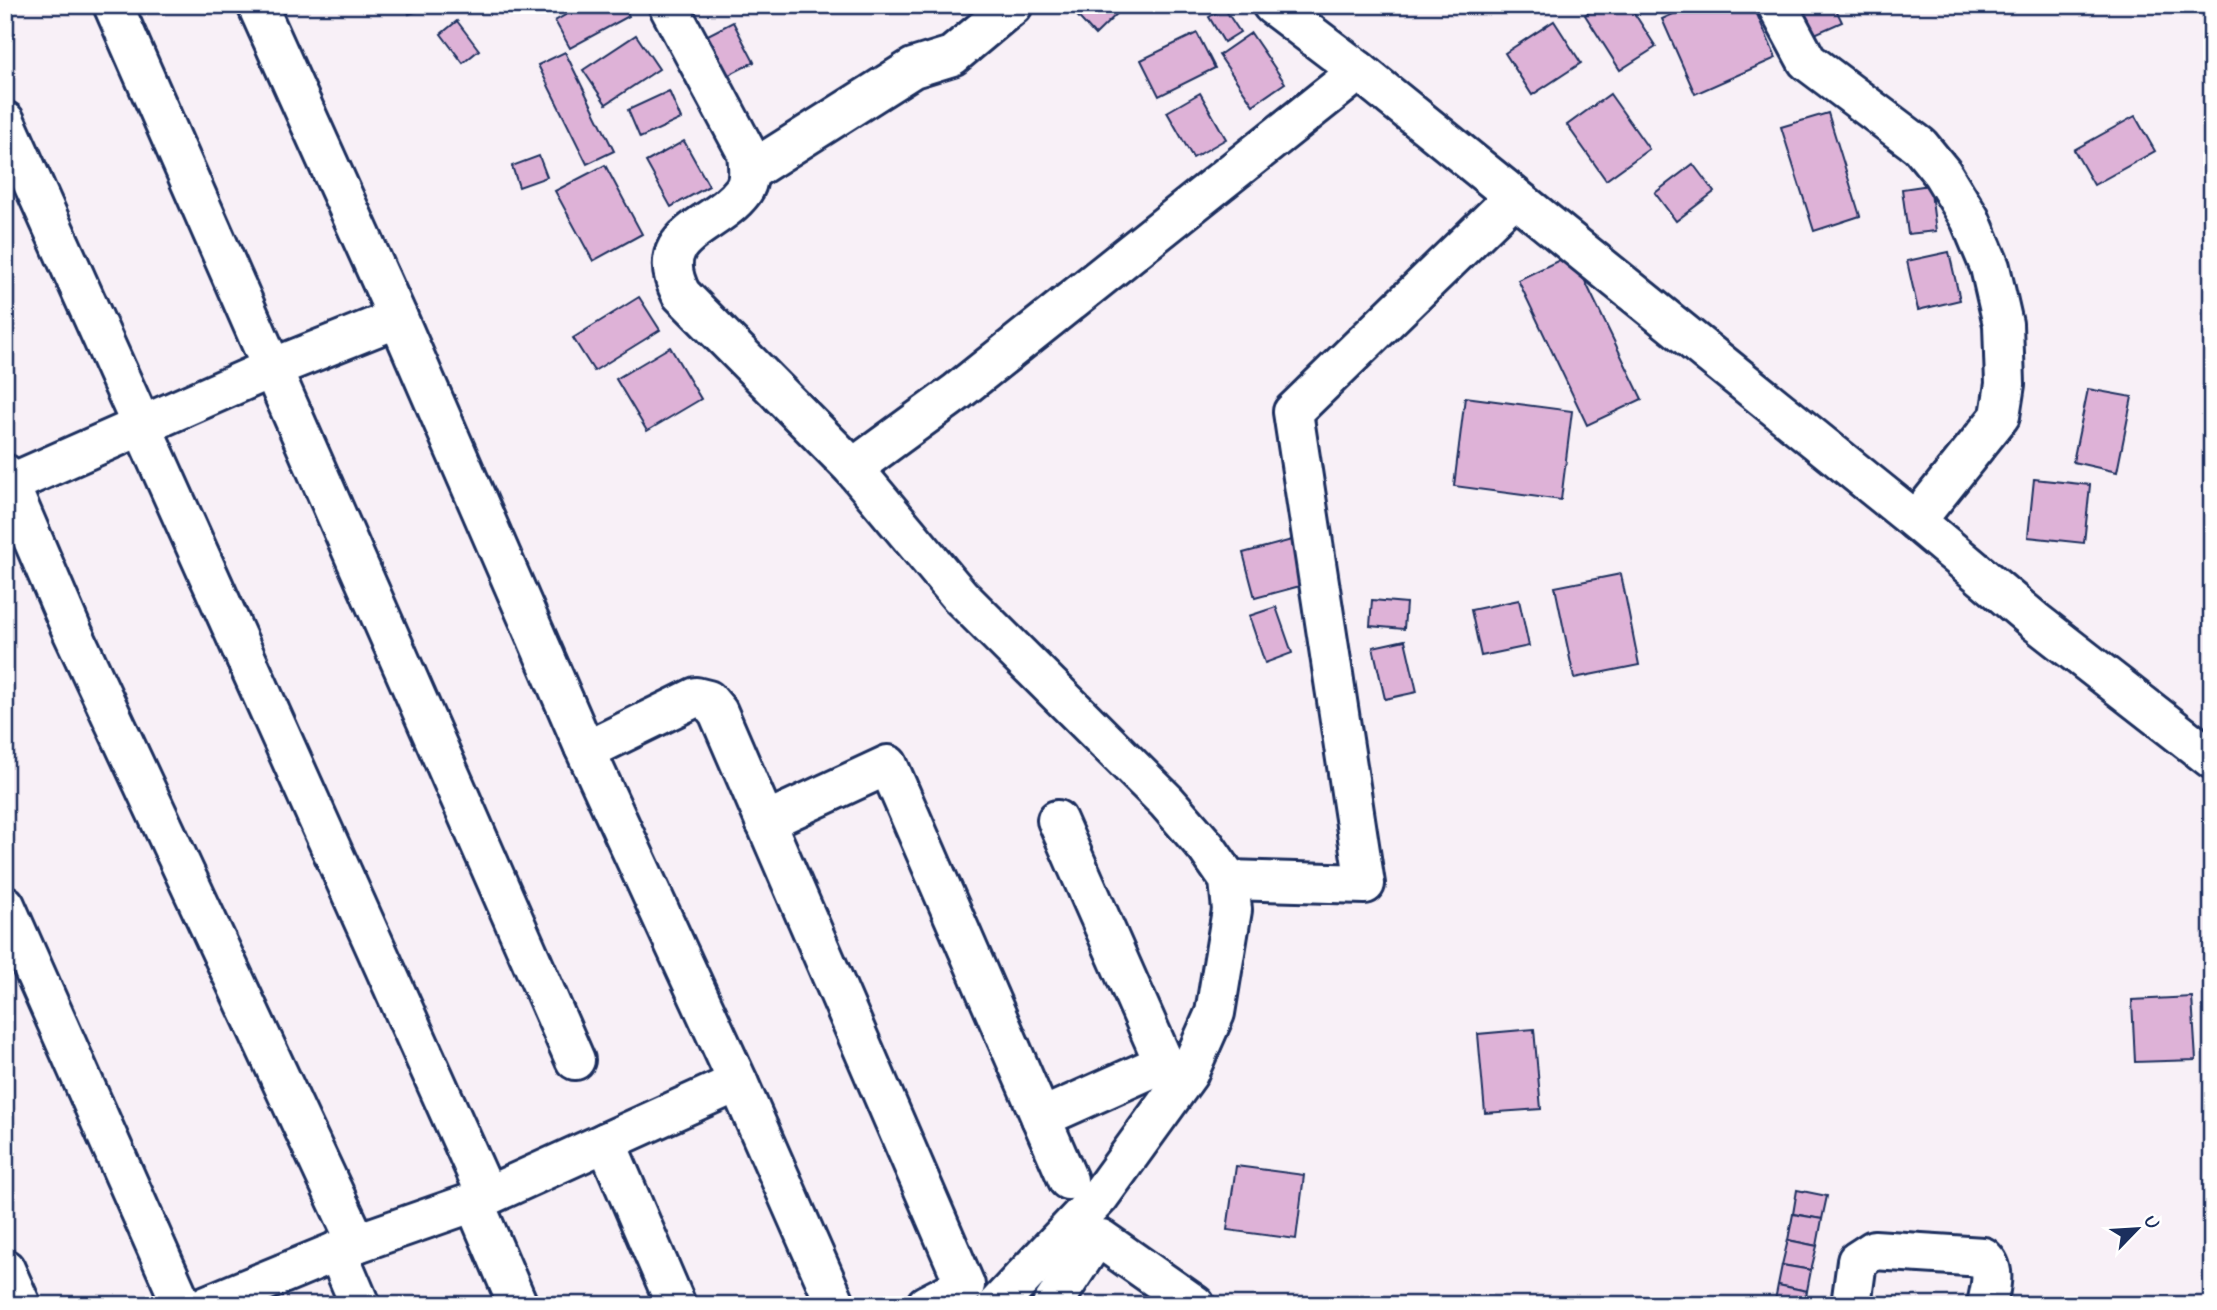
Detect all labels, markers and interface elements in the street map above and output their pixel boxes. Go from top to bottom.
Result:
north arrow [2102,1194,2172,1264]
text: U [2137,1212,2165,1233]

